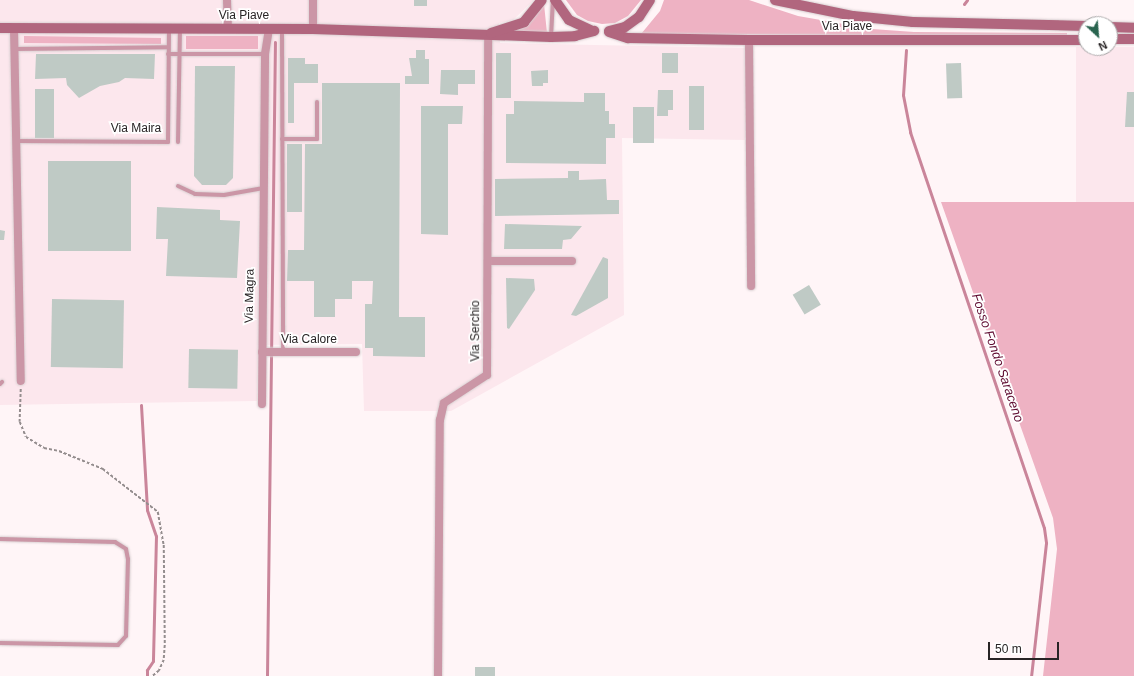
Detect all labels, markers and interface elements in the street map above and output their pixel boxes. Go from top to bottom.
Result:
street label: Via Piave [219,9,269,23]
north arrow [1078,16,1118,56]
street label: Via Piave [822,20,872,34]
text: N [1097,39,1109,53]
street label: Via Maira [111,122,161,136]
street label: Via Magra [242,269,258,323]
water label: Fosso Fondo Saraceno [968,292,1026,424]
street label: Via Serchio [469,300,483,362]
street label: Via Calore [281,333,337,347]
scale bar [990,634,1061,660]
text: 50 m [995,642,1022,656]

